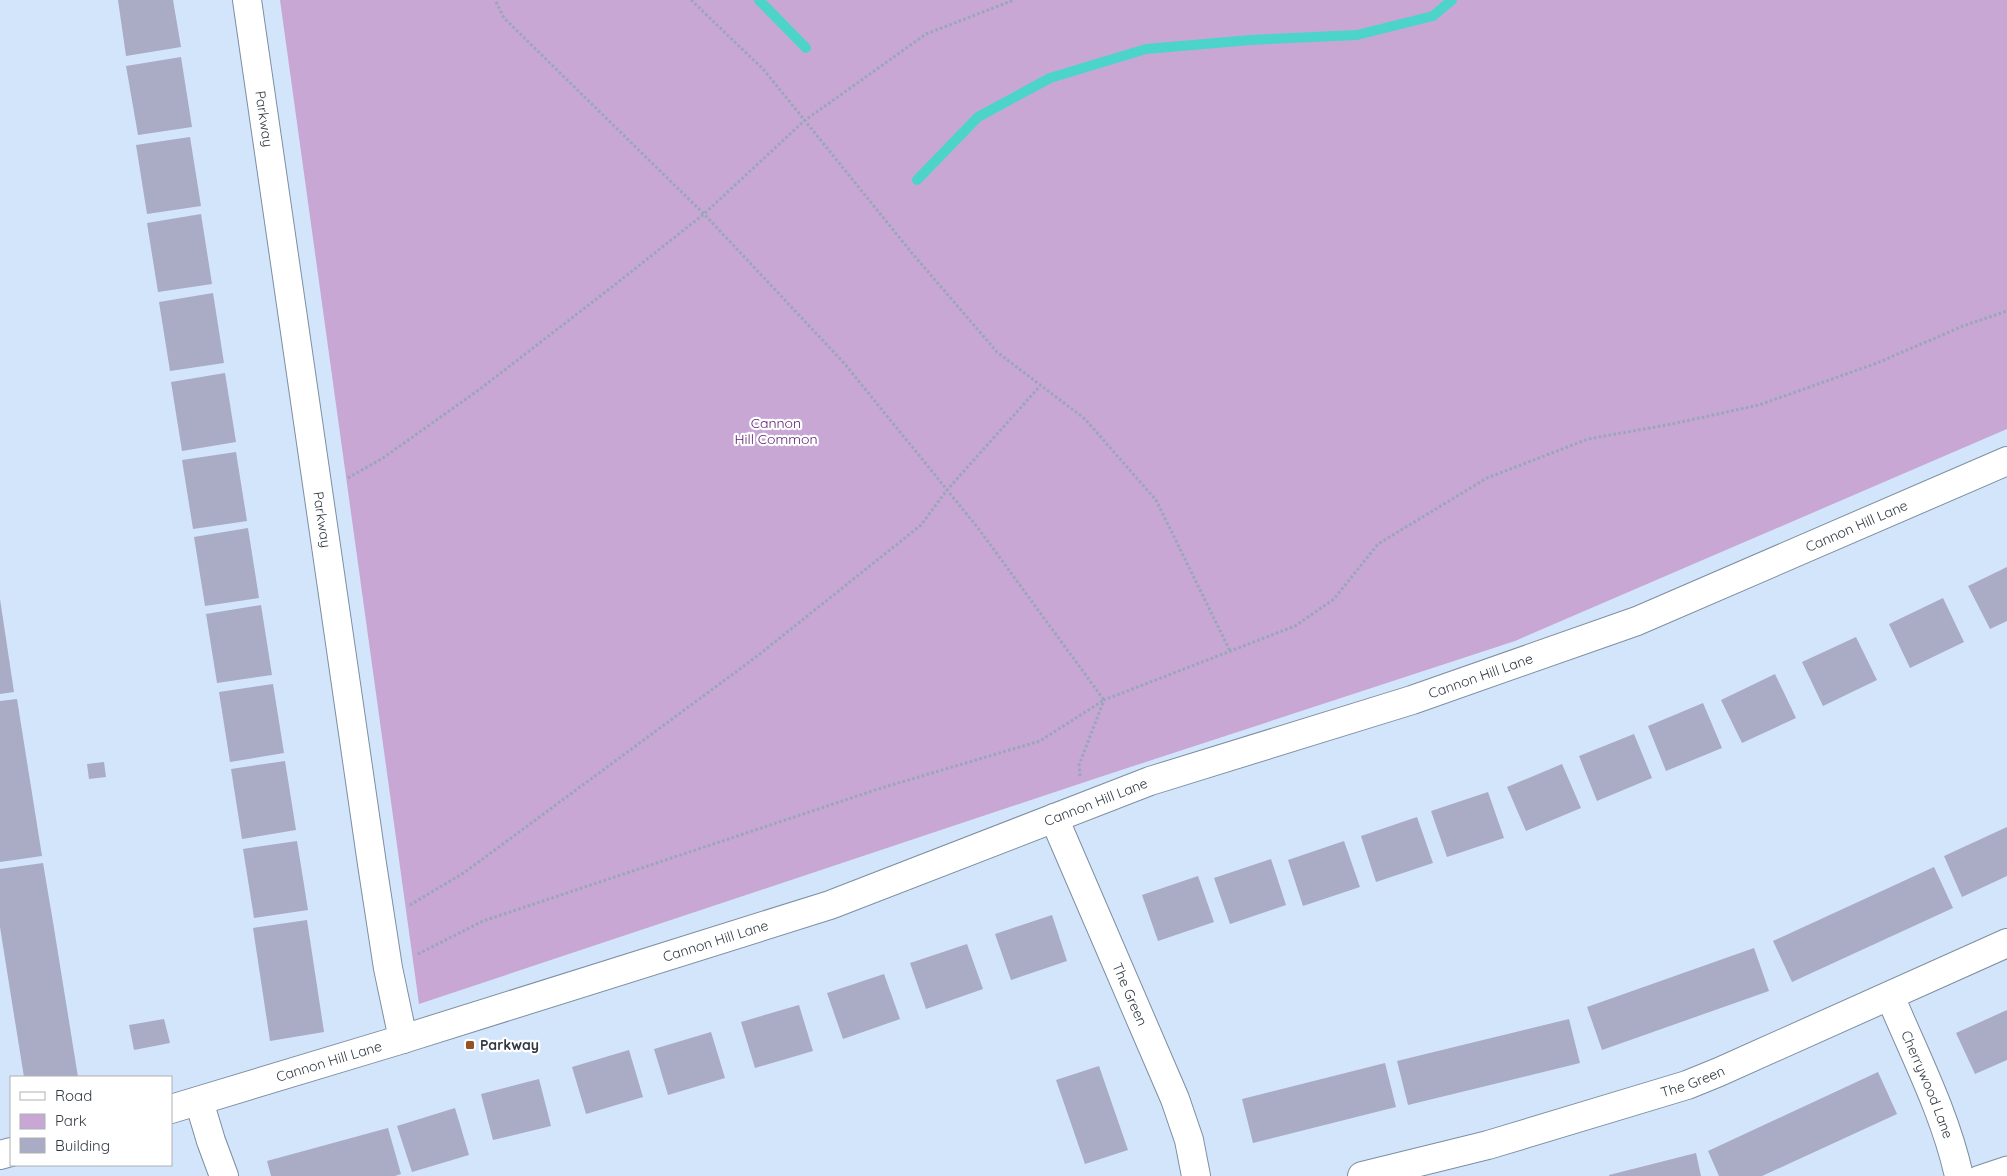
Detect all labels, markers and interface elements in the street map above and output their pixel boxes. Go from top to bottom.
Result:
street label: Parkway [251,89,277,148]
park label: Cannon Hill Common [734,414,818,448]
street label: Parkway [309,490,335,549]
street label: Cannon Hill Lane [1803,496,1911,556]
street label: Cannon Hill Lane [1426,649,1535,703]
street label: Cannon Hill Lane [1042,774,1150,830]
street label: Cannon Hill Lane [661,916,771,966]
street label: The Green [1108,960,1151,1029]
street label: Cherrywood Lane [1897,1028,1957,1141]
place label: Parkway [480,1036,539,1054]
street label: Cannon Hill Lane [274,1037,384,1086]
marker: Parkway [464,1039,476,1051]
street label: The Green [1658,1062,1728,1101]
legend [10,1076,172,1166]
text: Road [55,1086,92,1105]
text: Park [55,1111,87,1130]
text: Building [55,1136,110,1155]

